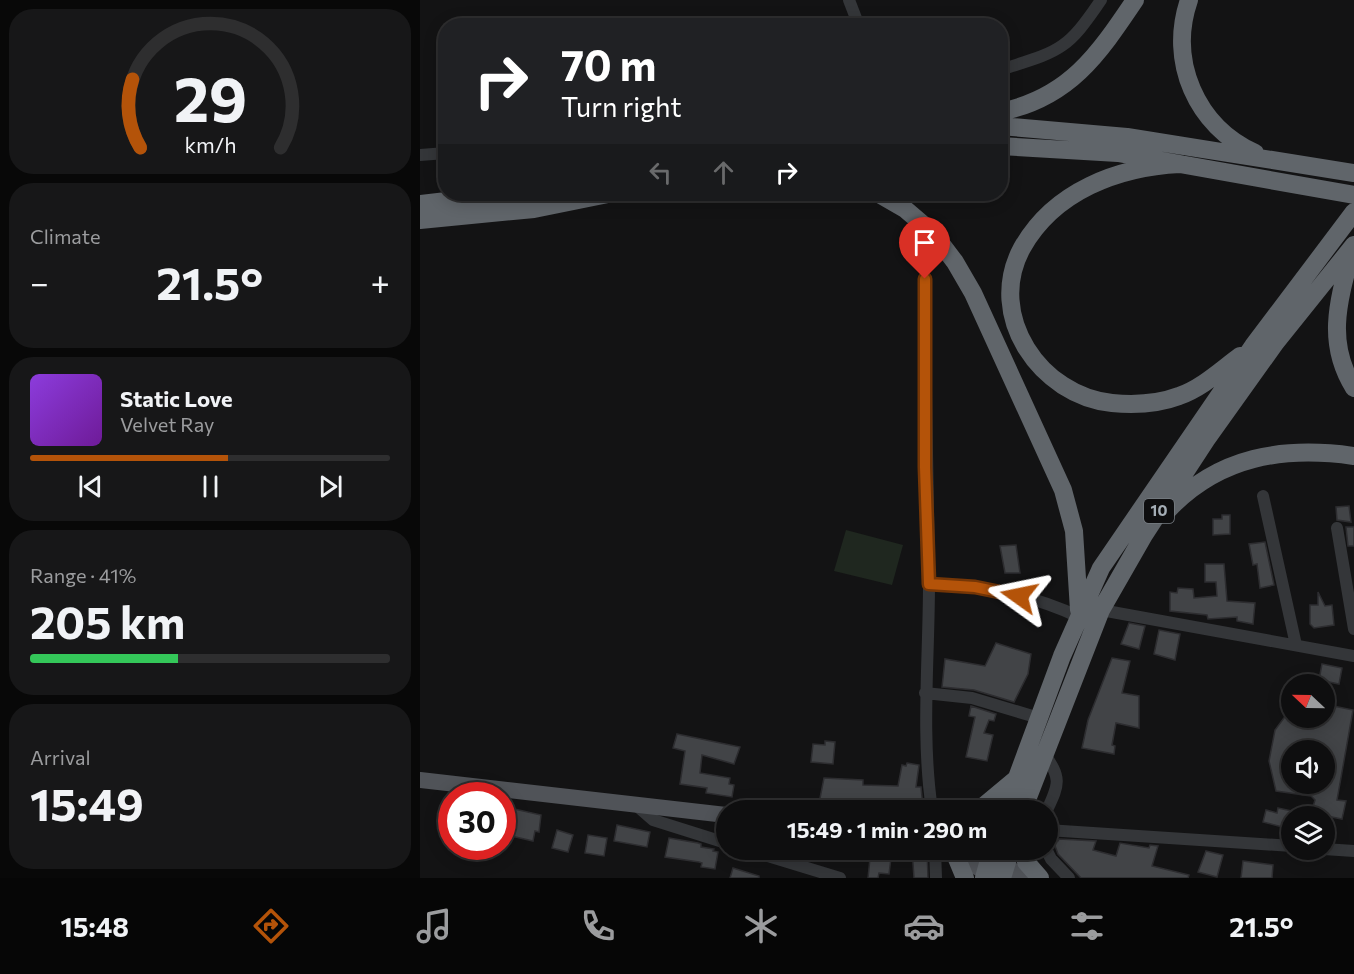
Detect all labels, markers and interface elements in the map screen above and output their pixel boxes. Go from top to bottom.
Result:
text: 70 m [561,38,656,90]
icon: right [462,42,540,120]
text: 29 [173,60,247,136]
text: Turn right [561,90,681,123]
text: km/h [184,132,236,158]
icon: left [644,156,677,189]
icon: ahead [707,156,740,189]
icon: right [770,156,803,189]
pin [899,217,950,279]
text: Climate [30,224,100,248]
icon: arrive [908,226,941,259]
text: 21.5° [156,254,263,309]
text: − [30,261,49,302]
text: + [371,261,390,302]
text: Static Love [120,385,233,412]
text: Velvet Ray [120,412,214,436]
icon: previous [74,470,107,503]
icon: pause [194,470,227,503]
icon: next [314,470,347,503]
road number: 10 [1144,499,1174,523]
text: Range · 41% [30,563,136,587]
position arrow [987,564,1051,628]
text: 205 km [30,593,185,648]
north arrow [1281,674,1335,728]
map controls [1281,674,1335,860]
button: sound [1281,740,1335,794]
text: Arrival [30,745,91,769]
text: 15:49 [30,775,144,830]
speed limit sign: 30 [438,782,516,860]
button: layers [1281,806,1335,860]
text: 15:49 · 1 min · 290 m [787,816,987,843]
icon: directions [250,905,292,947]
icon: music [413,905,455,947]
icon: phone [577,905,619,947]
icon: climate [740,905,782,947]
icon: car [903,905,945,947]
icon: filters [1066,905,1108,947]
text: 15:48 [61,910,129,943]
text: 21.5° [1229,910,1293,943]

